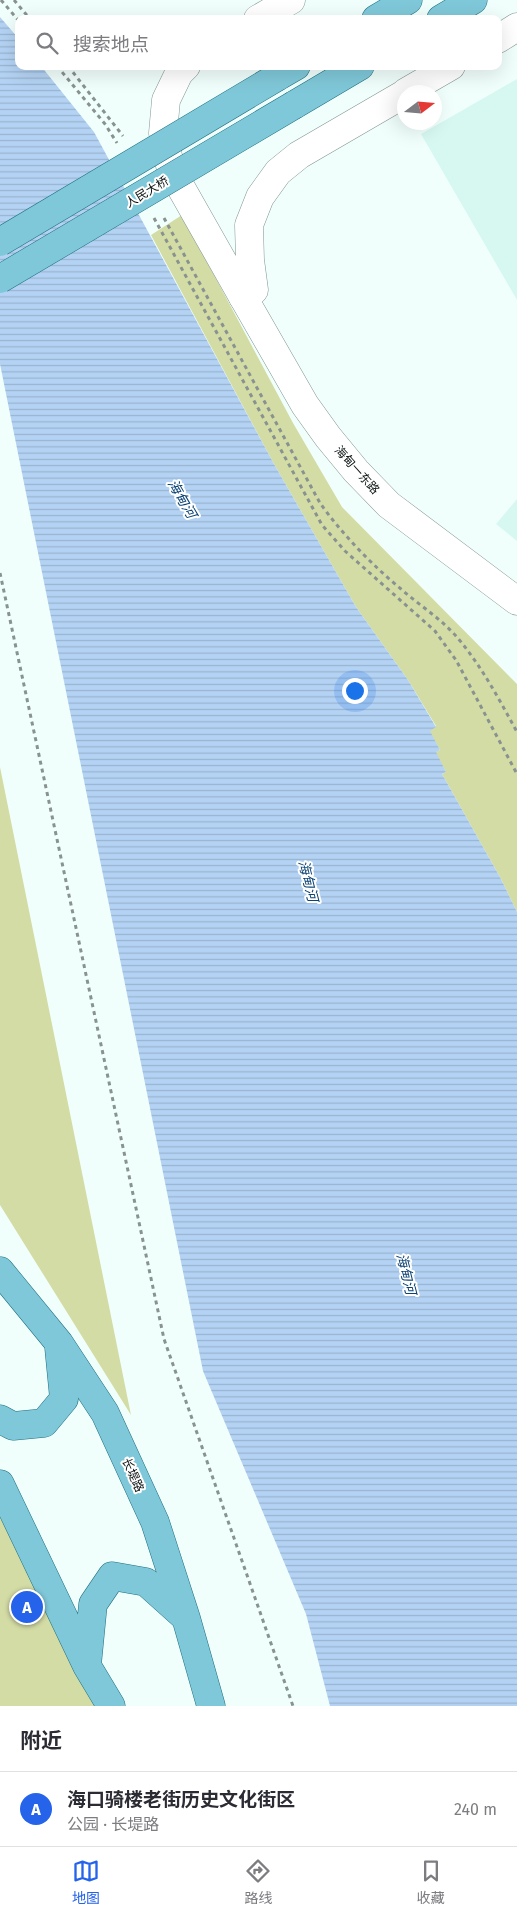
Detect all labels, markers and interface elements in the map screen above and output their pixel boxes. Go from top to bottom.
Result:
search box [15,15,502,70]
icon: search [33,29,61,57]
text: 搜索地点 [73,33,149,56]
north arrow [397,85,442,130]
street label: 人民大桥 [123,174,171,210]
street label: 海甸一东路 [332,443,382,497]
water label: 海甸河 [164,477,201,524]
your location [342,678,368,704]
water label: 海甸河 [295,859,322,906]
water label: 海甸河 [393,1252,420,1299]
street label: 长堤路 [119,1456,147,1494]
pin: A [11,1588,43,1626]
text: 附近 [20,1728,62,1754]
text: 海口骑楼老街历史文化街区 [67,1788,295,1811]
text: A [31,1800,41,1819]
text: 240 m [454,1800,497,1819]
text: 公园 · 长堤路 [67,1815,159,1834]
tab: 地图 [72,1857,100,1907]
tab: 路线 [244,1857,272,1907]
tab: 收藏 [417,1857,445,1907]

